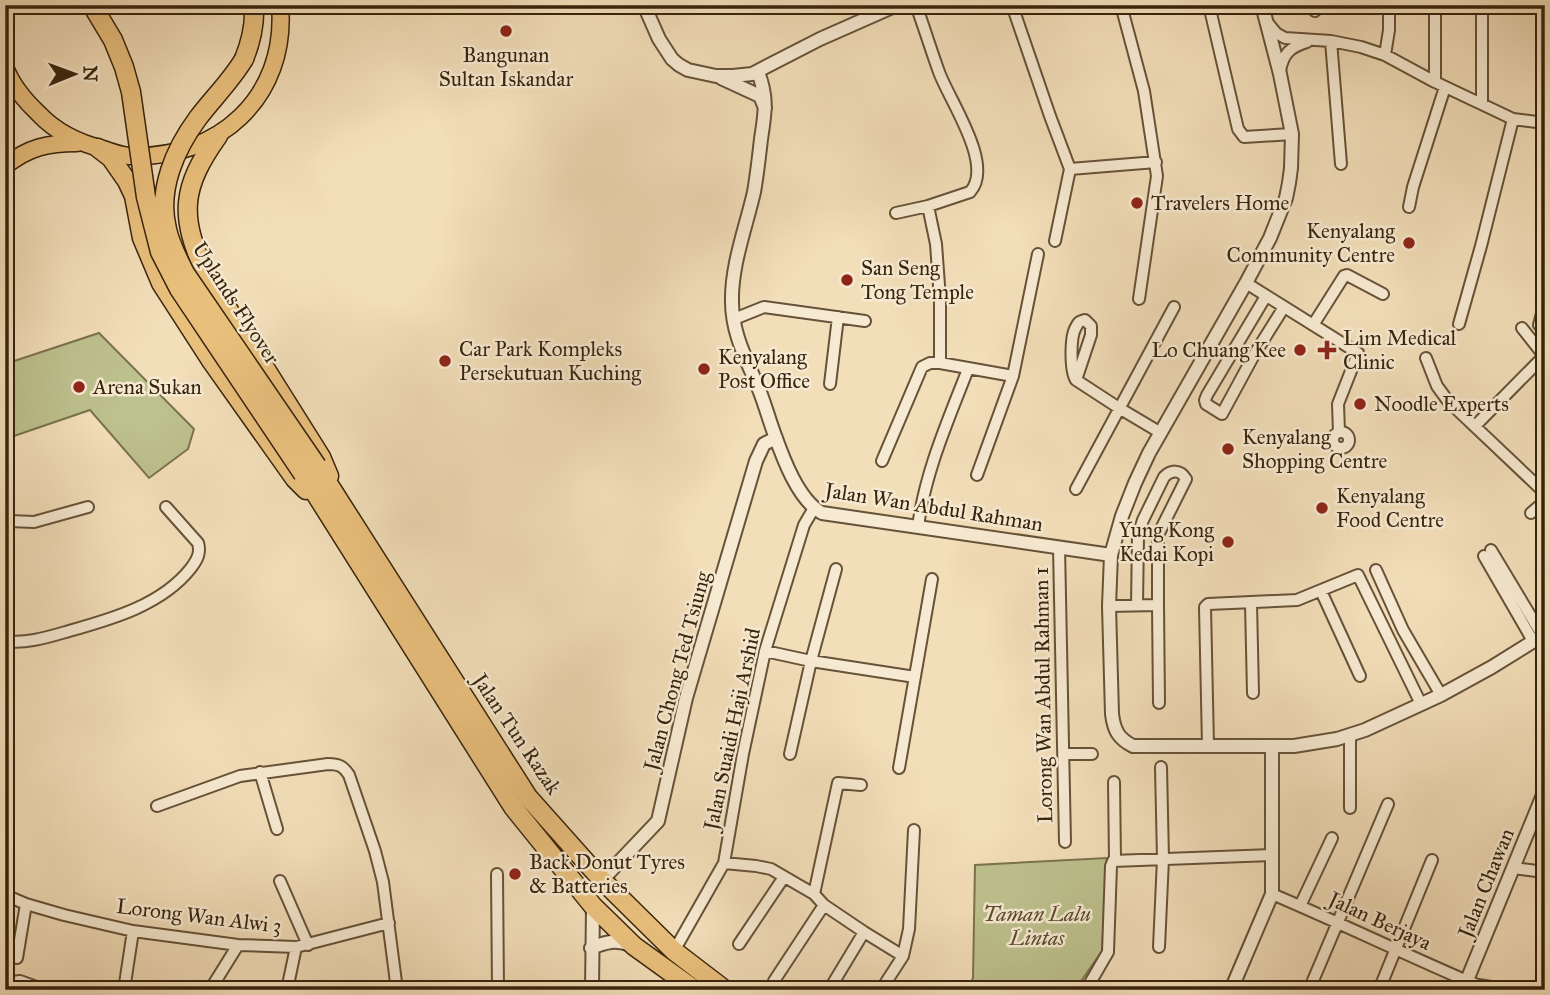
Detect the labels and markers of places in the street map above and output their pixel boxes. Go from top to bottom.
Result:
marker: Bangunan Sultan Iskandar [498,23,514,39]
place label: Bangunan Sultan Iskandar [439,42,573,92]
place label: Travelers Home [1151,190,1290,216]
marker: Travelers Home [1129,195,1145,211]
place label: Kenyalang Community Centre [1227,218,1395,268]
marker: Kenyalang Community Centre [1401,235,1417,251]
place label: San Seng Tong Temple [861,255,974,305]
marker: San Seng Tong Temple [839,272,855,288]
place label: Lim Medical Clinic [1343,325,1457,375]
place label: Car Park Kompleks Persekutuan Kuching [459,336,641,386]
place label: Lo Chuang Kee [1151,337,1286,363]
marker: Lim Medical Clinic [1317,340,1337,360]
marker: Lo Chuang Kee [1292,342,1308,358]
place label: Kenyalang Post Office [718,344,810,394]
marker: Car Park Kompleks Persekutuan Kuching [437,353,453,369]
marker: Kenyalang Post Office [696,361,712,377]
place label: Arena Sukan [92,374,202,400]
marker: Arena Sukan [71,379,87,395]
place label: Noodle Experts [1374,391,1509,417]
marker: Noodle Experts [1352,396,1368,412]
place label: Kenyalang Shopping Centre [1242,424,1387,474]
marker: Kenyalang Shopping Centre [1220,441,1236,457]
place label: Kenyalang Food Centre [1336,483,1444,533]
marker: Kenyalang Food Centre [1314,500,1330,516]
place label: Yung Kong Kedai Kopi [1119,517,1214,567]
marker: Yung Kong Kedai Kopi [1220,534,1236,550]
place label: Back Donut Tyres & Batteries [529,849,685,899]
marker: Back Donut Tyres & Batteries [507,866,523,882]

